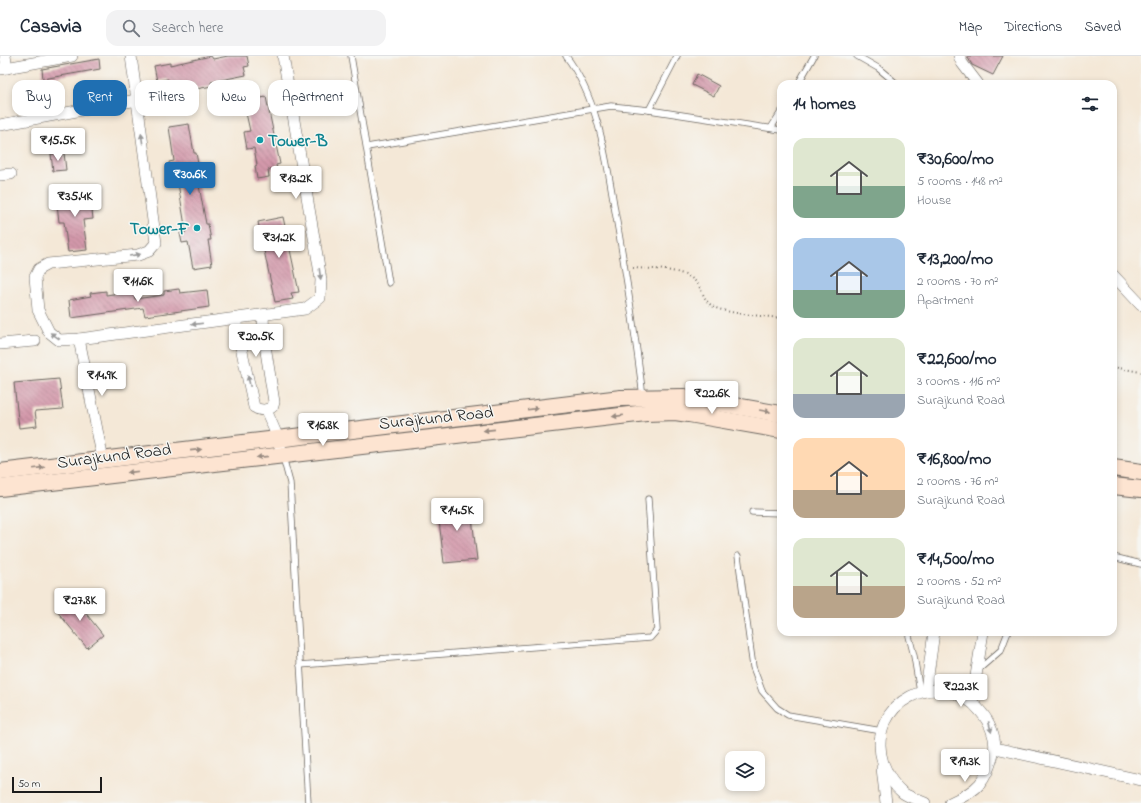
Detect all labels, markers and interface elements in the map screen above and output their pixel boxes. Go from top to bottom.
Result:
search box [106,10,386,46]
text: Casavia [20,14,82,41]
icon: search [120,17,142,39]
text: Search here [152,17,224,39]
text: Map [959,17,982,38]
text: Directions [1004,17,1062,38]
text: Saved [1084,17,1121,38]
chip: Buy [12,80,65,116]
chip: Rent [73,80,127,116]
chip: Filters [135,80,199,116]
chip: New [207,80,260,116]
chip: Apartment [268,80,358,116]
text: 14 homes [793,92,856,117]
icon: filters [1079,93,1101,115]
pin: ₹15.5K [25,128,91,162]
place label: Tower-B [268,129,328,154]
text: ₹15.5K [40,131,76,150]
one-way arrow [139,133,145,145]
marker: Tower-B [255,135,265,145]
text: ₹30,600/mo [917,147,994,172]
icon: home [825,154,873,202]
pin: ₹30.6K [157,162,223,196]
text: ₹30.6K [173,165,207,184]
pin: ₹13.2K [263,166,329,200]
text: ₹13.2K [280,169,312,188]
text: 5 rooms · 148 m² [917,172,1003,191]
pin: ₹35.4K [42,184,108,218]
text: ₹35.4K [58,187,92,206]
text: House [917,191,951,210]
place label: Tower-F [130,217,190,242]
marker: Tower-F [192,223,202,233]
pin: ₹31.2K [246,225,312,259]
text: ₹31.2K [263,228,295,247]
text: ₹13,200/mo [917,247,993,272]
one-way arrow [129,252,141,258]
icon: home [825,254,873,302]
one-way arrow [317,268,323,280]
pin: ₹11.6K [105,269,171,303]
text: ₹11.6K [123,272,153,291]
text: 2 rooms · 70 m² [917,272,998,291]
text: Apartment [917,291,974,310]
one-way arrow [191,321,203,327]
pin: ₹20.5K [223,324,289,358]
text: ₹20.5K [238,327,274,346]
one-way arrow [50,332,61,340]
text: ₹22,600/mo [917,347,997,372]
icon: home [825,354,873,402]
pin: ₹14.9K [69,363,135,397]
text: ₹14.9K [87,366,117,385]
text: 3 rooms · 116 m² [917,372,1000,391]
one-way arrow [245,375,251,387]
pin: ₹22.6K [679,381,745,415]
text: ₹22.6K [694,384,730,403]
text: Surajkund Road [917,391,1005,410]
street label: Surajkund Road [378,400,495,437]
one-way arrow [527,406,539,413]
one-way arrow [759,408,771,414]
pin: ₹16.8K [290,413,356,447]
one-way arrow [612,413,624,419]
text: ₹16.8K [307,416,339,435]
one-way arrow [483,427,495,434]
street label: Surajkund Road [56,437,173,476]
one-way arrow [190,447,202,453]
text: ₹16,800/mo [917,447,991,472]
one-way arrow [256,453,268,460]
icon: home [825,454,873,502]
one-way arrow [33,464,45,471]
one-way arrow [127,469,139,475]
text: 2 rooms · 76 m² [917,472,999,491]
text: Surajkund Road [917,491,1005,510]
pin: ₹14.5K [424,498,490,532]
text: ₹14.5K [440,501,474,520]
text: ₹14,500/mo [917,547,994,572]
icon: home [825,554,873,602]
text: 2 rooms · 52 m² [917,572,1001,591]
pin: ₹27.8K [47,588,113,622]
text: ₹27.8K [63,591,97,610]
text: Surajkund Road [917,591,1005,610]
pin: ₹22.3K [928,674,994,708]
text: ₹22.3K [943,677,979,696]
one-way arrow [987,721,993,733]
pin: ₹19.3K [932,749,998,783]
map controls [725,751,765,791]
button: layers [725,751,765,791]
text: ₹19.3K [950,752,980,771]
scale bar [12,775,102,794]
text: 50 m [18,776,40,792]

